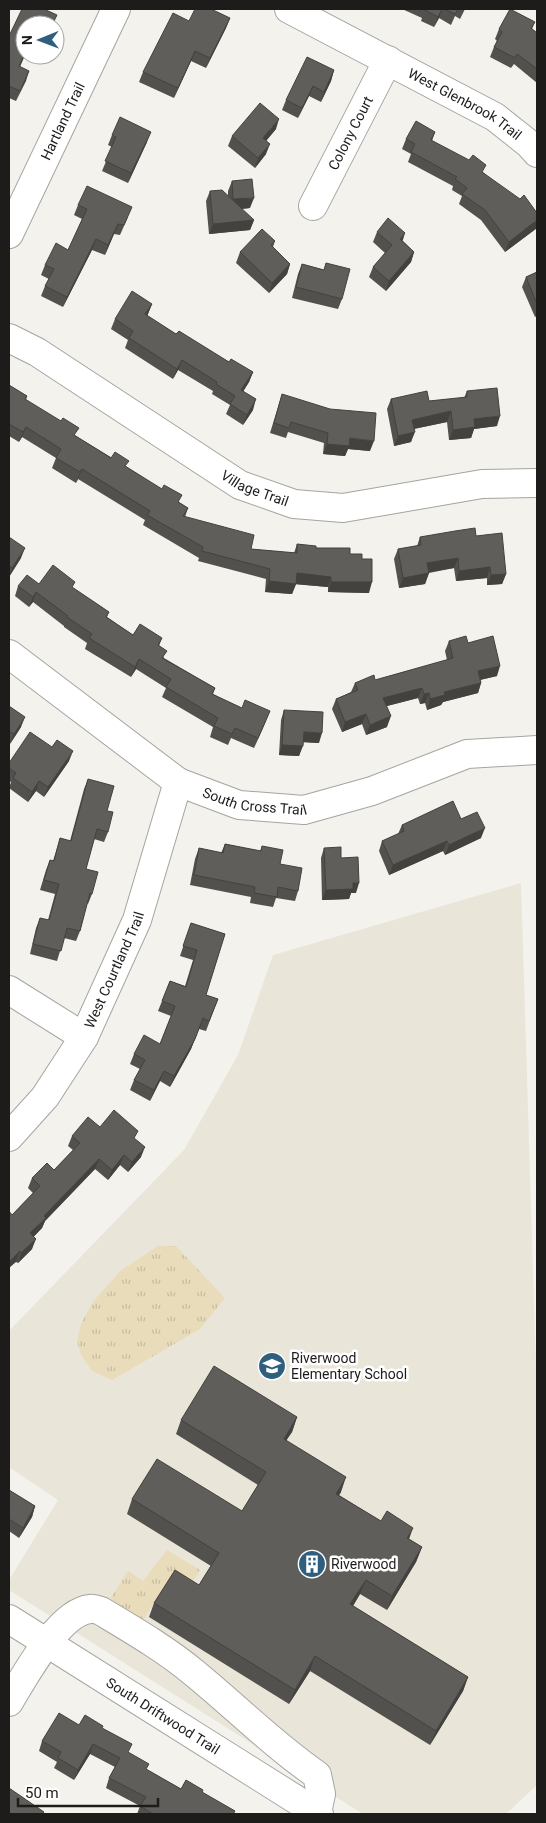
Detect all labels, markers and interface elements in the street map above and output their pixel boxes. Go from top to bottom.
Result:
north arrow [15,15,65,65]
text: N [19,35,35,45]
street label: West Glenbrook Trail [405,65,525,143]
street label: Hartland Trail [37,80,88,162]
street label: Colony Court [325,93,376,173]
street label: Village Trail [218,467,291,509]
street label: South Cross Trail [200,784,309,818]
street label: West Courtland Trail [81,910,147,1031]
place label: Riverwood Elementary School [291,1350,407,1382]
school or university icon: Riverwood Elementary School [257,1351,287,1381]
building icon: Riverwood [297,1549,327,1579]
place label: Riverwood [331,1556,396,1572]
street label: South Driftwood Trail [103,1674,223,1758]
scale bar [18,1776,158,1808]
text: 50 m [25,1784,59,1802]

